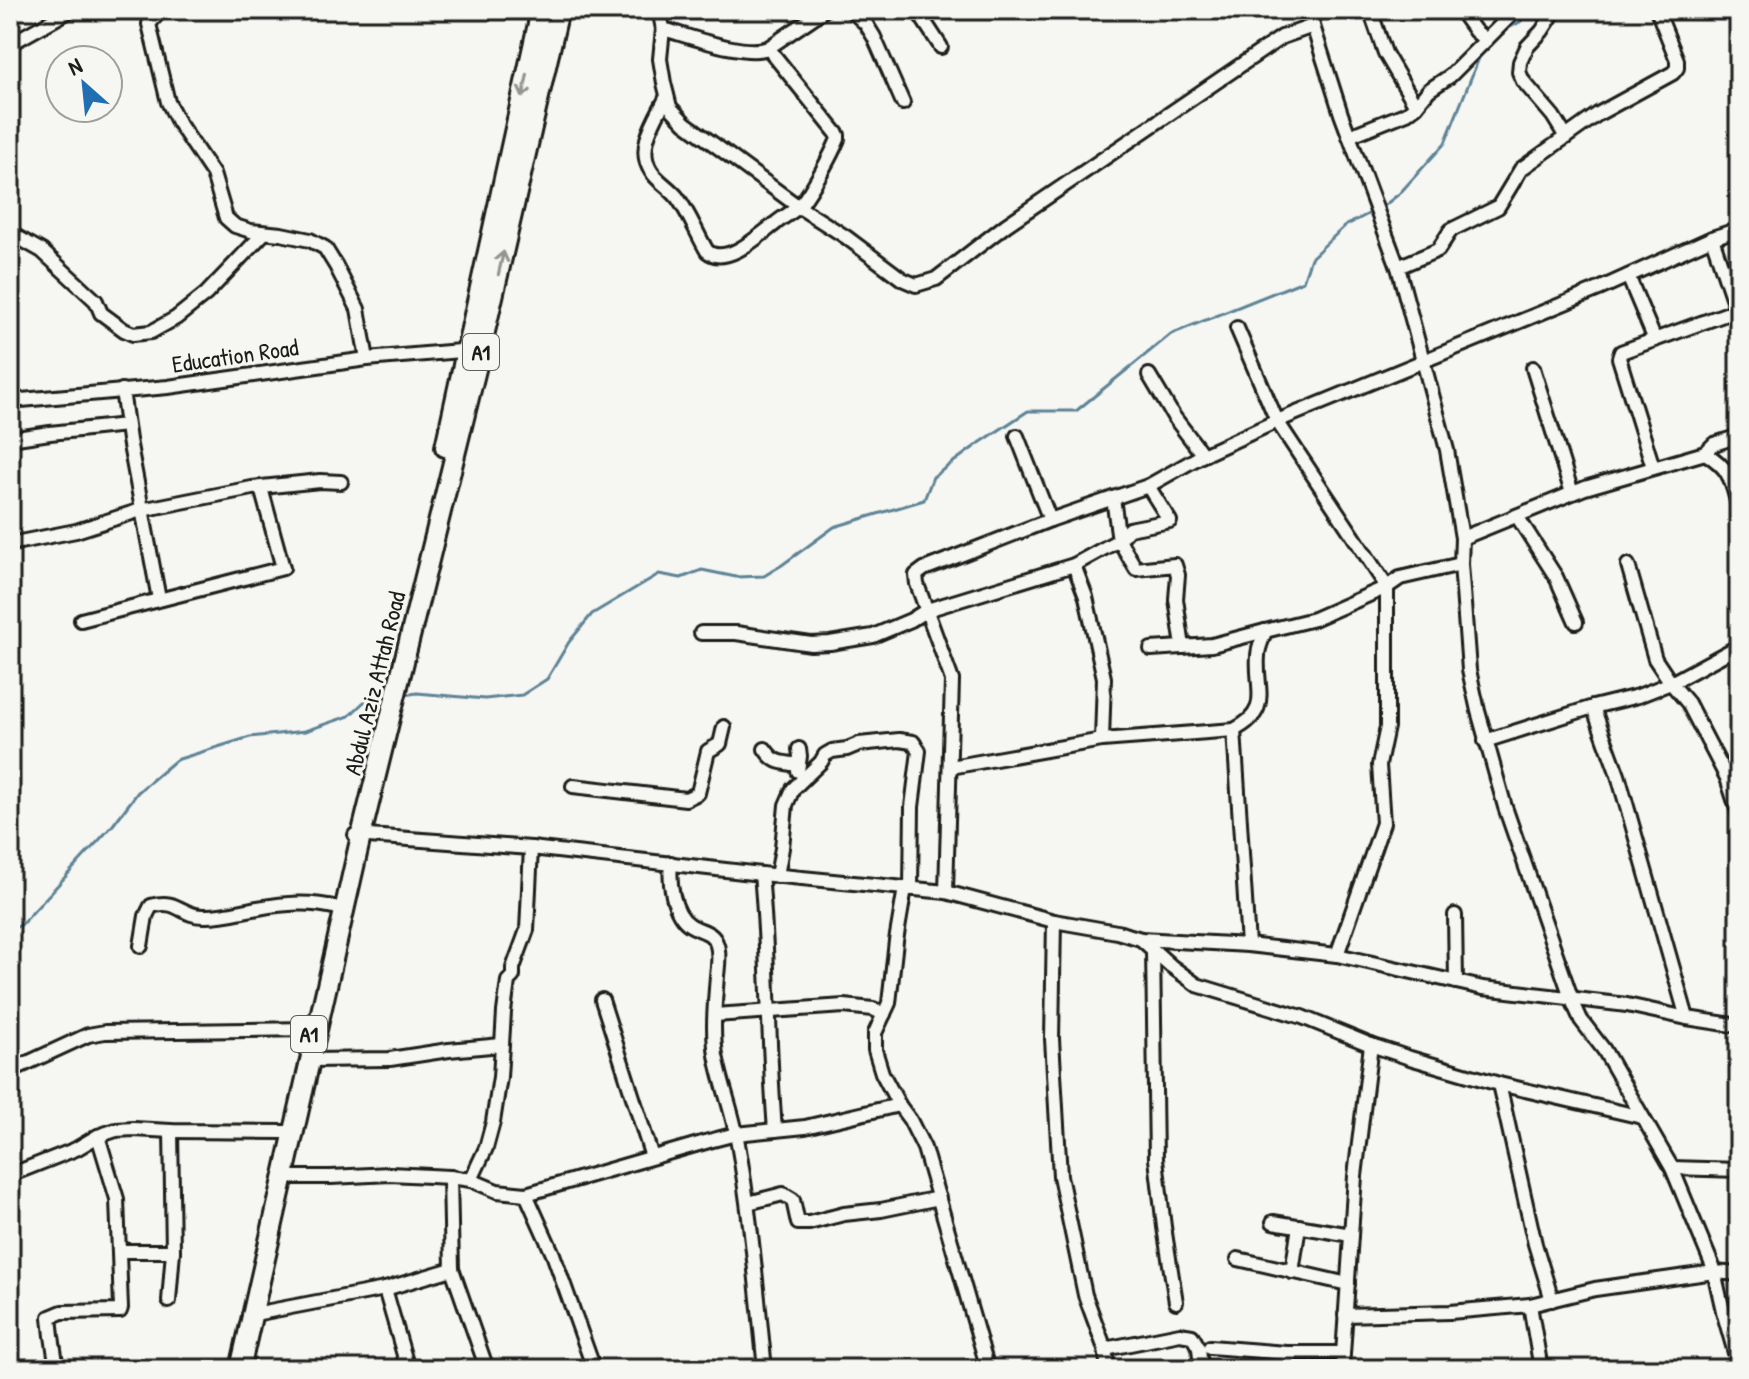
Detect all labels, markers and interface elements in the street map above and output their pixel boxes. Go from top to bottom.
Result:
north arrow [44,44,124,124]
text: N [63,50,87,82]
one-way arrow [516,73,531,98]
one-way arrow [494,250,509,276]
street label: Education Road [170,330,300,380]
road number: A1 [463,334,499,370]
street label: Abdul Aziz Attah Road [336,588,412,778]
road number: A1 [291,1016,327,1052]

